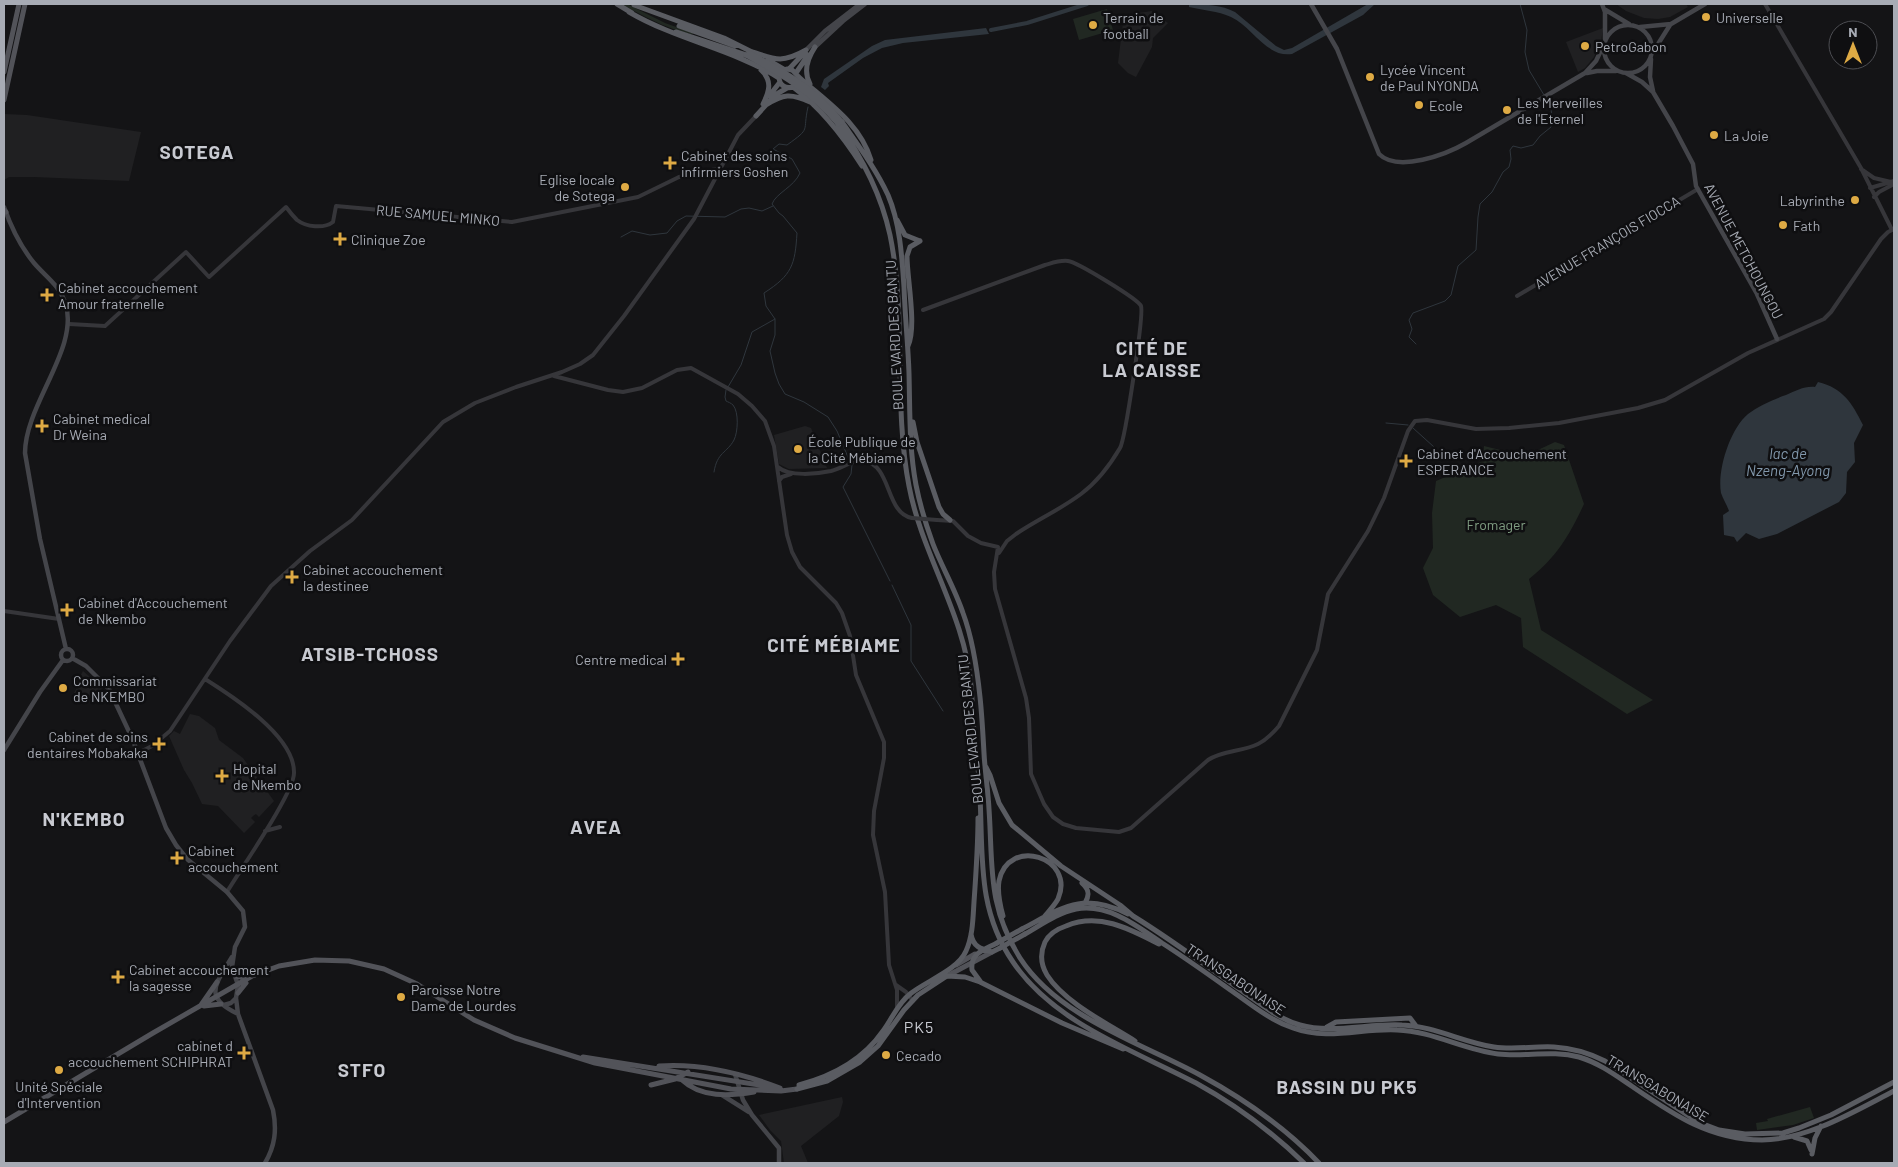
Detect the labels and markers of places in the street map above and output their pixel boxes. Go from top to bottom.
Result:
place label: Terrain de football [1103,9,1164,42]
place label: Universelle [1716,9,1783,26]
marker: Universelle [1700,11,1712,23]
marker: Terrain de football [1087,19,1099,31]
place label: PetroGabon [1595,38,1667,55]
marker: PetroGabon [1579,40,1591,52]
place label: Lycée Vincent de Paul NYONDA [1380,61,1479,94]
marker: Lycée Vincent de Paul NYONDA [1364,71,1376,83]
place label: Les Merveilles de l'Eternel [1517,94,1603,127]
place label: Ecole [1429,97,1463,114]
marker: Ecole [1413,99,1425,111]
marker: Les Merveilles de l'Eternel [1501,104,1513,116]
place label: La Joie [1724,127,1769,144]
marker: La Joie [1708,129,1720,141]
place label: Cabinet des soins infirmiers Goshen [681,147,788,180]
marker: Cabinet des soins infirmiers Goshen [663,156,677,170]
place label: Eglise locale de Sotega [539,171,615,204]
marker: Eglise locale de Sotega [619,181,631,193]
place label: Labyrinthe [1780,192,1845,209]
marker: Labyrinthe [1849,194,1861,206]
place label: Fath [1793,217,1820,234]
marker: Fath [1777,219,1789,231]
place label: Clinique Zoe [351,231,426,248]
marker: Clinique Zoe [333,232,347,246]
place label: Cabinet accouchement Amour fraternelle [58,279,198,312]
marker: Cabinet accouchement Amour fraternelle [40,288,54,302]
place label: Cabinet medical Dr Weina [53,410,150,443]
marker: Cabinet medical Dr Weina [35,419,49,433]
place label: École Publique de la Cité Mébiame [808,433,916,466]
marker: École Publique de la Cité Mébiame [792,443,804,455]
place label: Cabinet d'Accouchement ESPERANCE [1417,445,1567,478]
marker: Cabinet d'Accouchement ESPERANCE [1399,454,1413,468]
place label: Cabinet accouchement la destinee [303,561,443,594]
marker: Cabinet accouchement la destinee [285,570,299,584]
place label: Cabinet d'Accouchement de Nkembo [78,594,228,627]
marker: Cabinet d'Accouchement de Nkembo [60,603,74,617]
place label: Centre medical [575,651,667,668]
marker: Centre medical [671,652,685,666]
place label: Commissariat de NKEMBO [73,672,157,705]
marker: Commissariat de NKEMBO [57,682,69,694]
place label: Cabinet de soins dentaires Mobakaka [27,728,148,761]
marker: Cabinet de soins dentaires Mobakaka [152,737,166,751]
place label: Hopital de Nkembo [233,760,301,793]
marker: Hopital de Nkembo [215,769,229,783]
place label: Cabinet accouchement [188,842,279,875]
marker: Cabinet accouchement [170,851,184,865]
place label: Cabinet accouchement la sagesse [129,961,269,994]
marker: Cabinet accouchement la sagesse [111,970,125,984]
place label: Paroisse Notre Dame de Lourdes [411,981,516,1014]
marker: Paroisse Notre Dame de Lourdes [395,991,407,1003]
place label: cabinet d accouchement SCHIPHRAT [68,1037,233,1070]
marker: cabinet d accouchement SCHIPHRAT [237,1046,251,1060]
place label: Cecado [896,1047,942,1064]
marker: Cecado [880,1049,892,1061]
marker: Unité Spéciale d'Intervention [53,1064,65,1076]
place label: Unité Spéciale d'Intervention [15,1078,103,1111]

